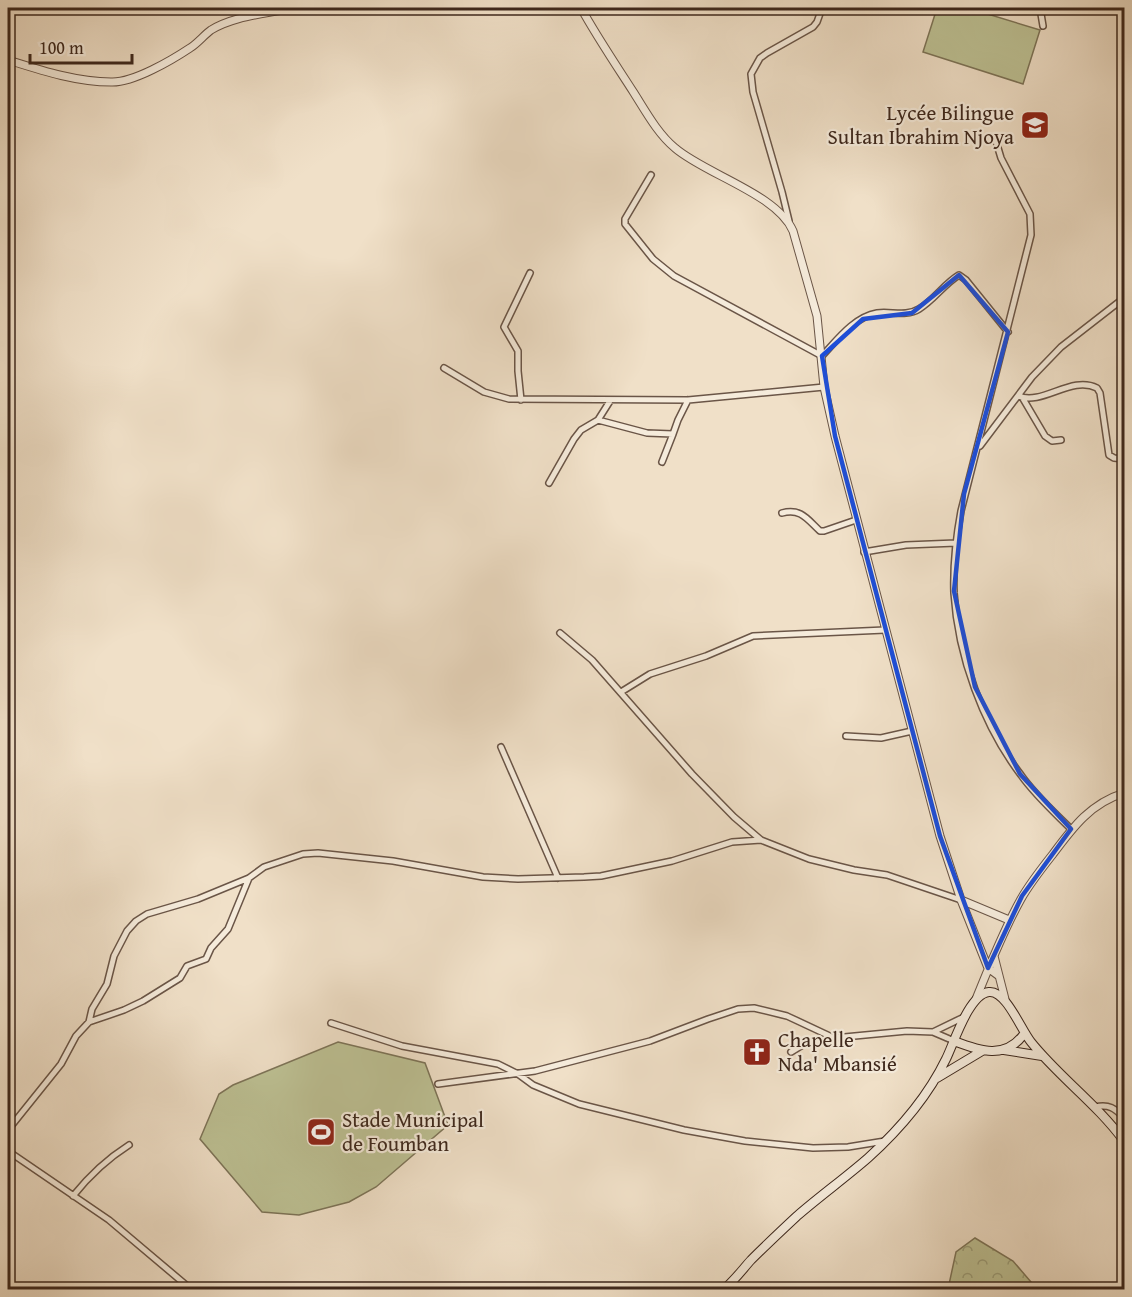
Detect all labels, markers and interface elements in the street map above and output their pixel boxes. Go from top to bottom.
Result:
scale bar [30,27,132,65]
text: 100 m [39,34,84,61]
place label: Lycée Bilingue Sultan Ibrahim Njoya [827,97,1014,152]
school or university icon: Lycée Bilingue Sultan Ibrahim Njoya [1019,109,1051,141]
place label: Chapelle Nda' Mbansié [778,1024,897,1079]
church icon: Chapelle Nda' Mbansié [741,1036,773,1068]
place label: Stade Municipal de Foumban [342,1104,484,1159]
sports icon: Stade Municipal de Foumban [305,1116,337,1148]

